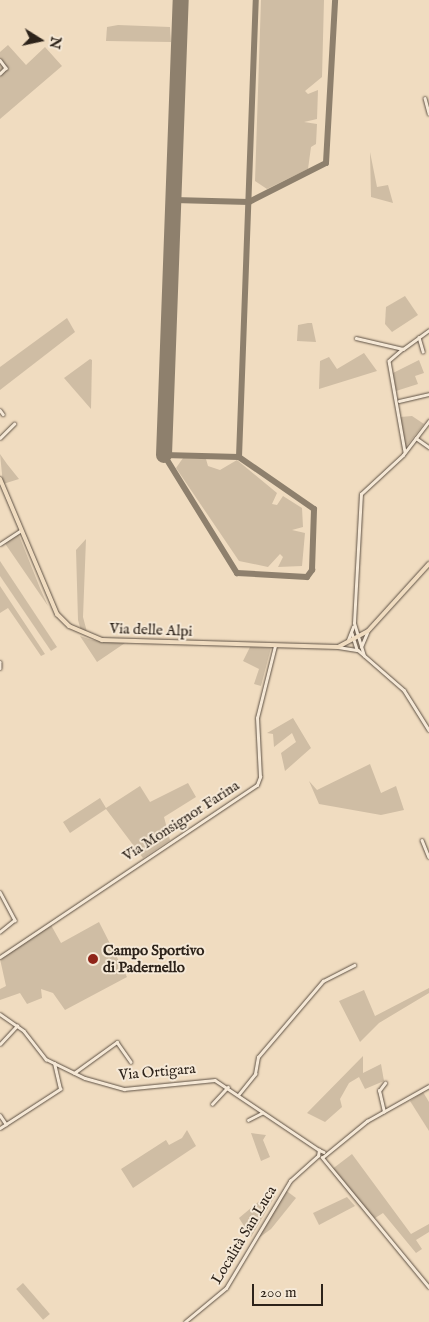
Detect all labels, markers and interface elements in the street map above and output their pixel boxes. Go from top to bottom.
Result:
north arrow [15,15,65,65]
text: N [45,35,65,50]
street label: Via delle Alpi [109,620,193,640]
street label: Via Monsignor Farina [119,777,243,865]
place label: Campo Sportivo di Padernello [103,941,204,976]
marker: Campo Sportivo di Padernello [87,953,99,965]
street label: Via Ortigara [118,1060,196,1084]
street label: Località San Luca [208,1183,280,1287]
scale bar [254,1274,325,1306]
text: 200 m [260,1283,297,1302]

